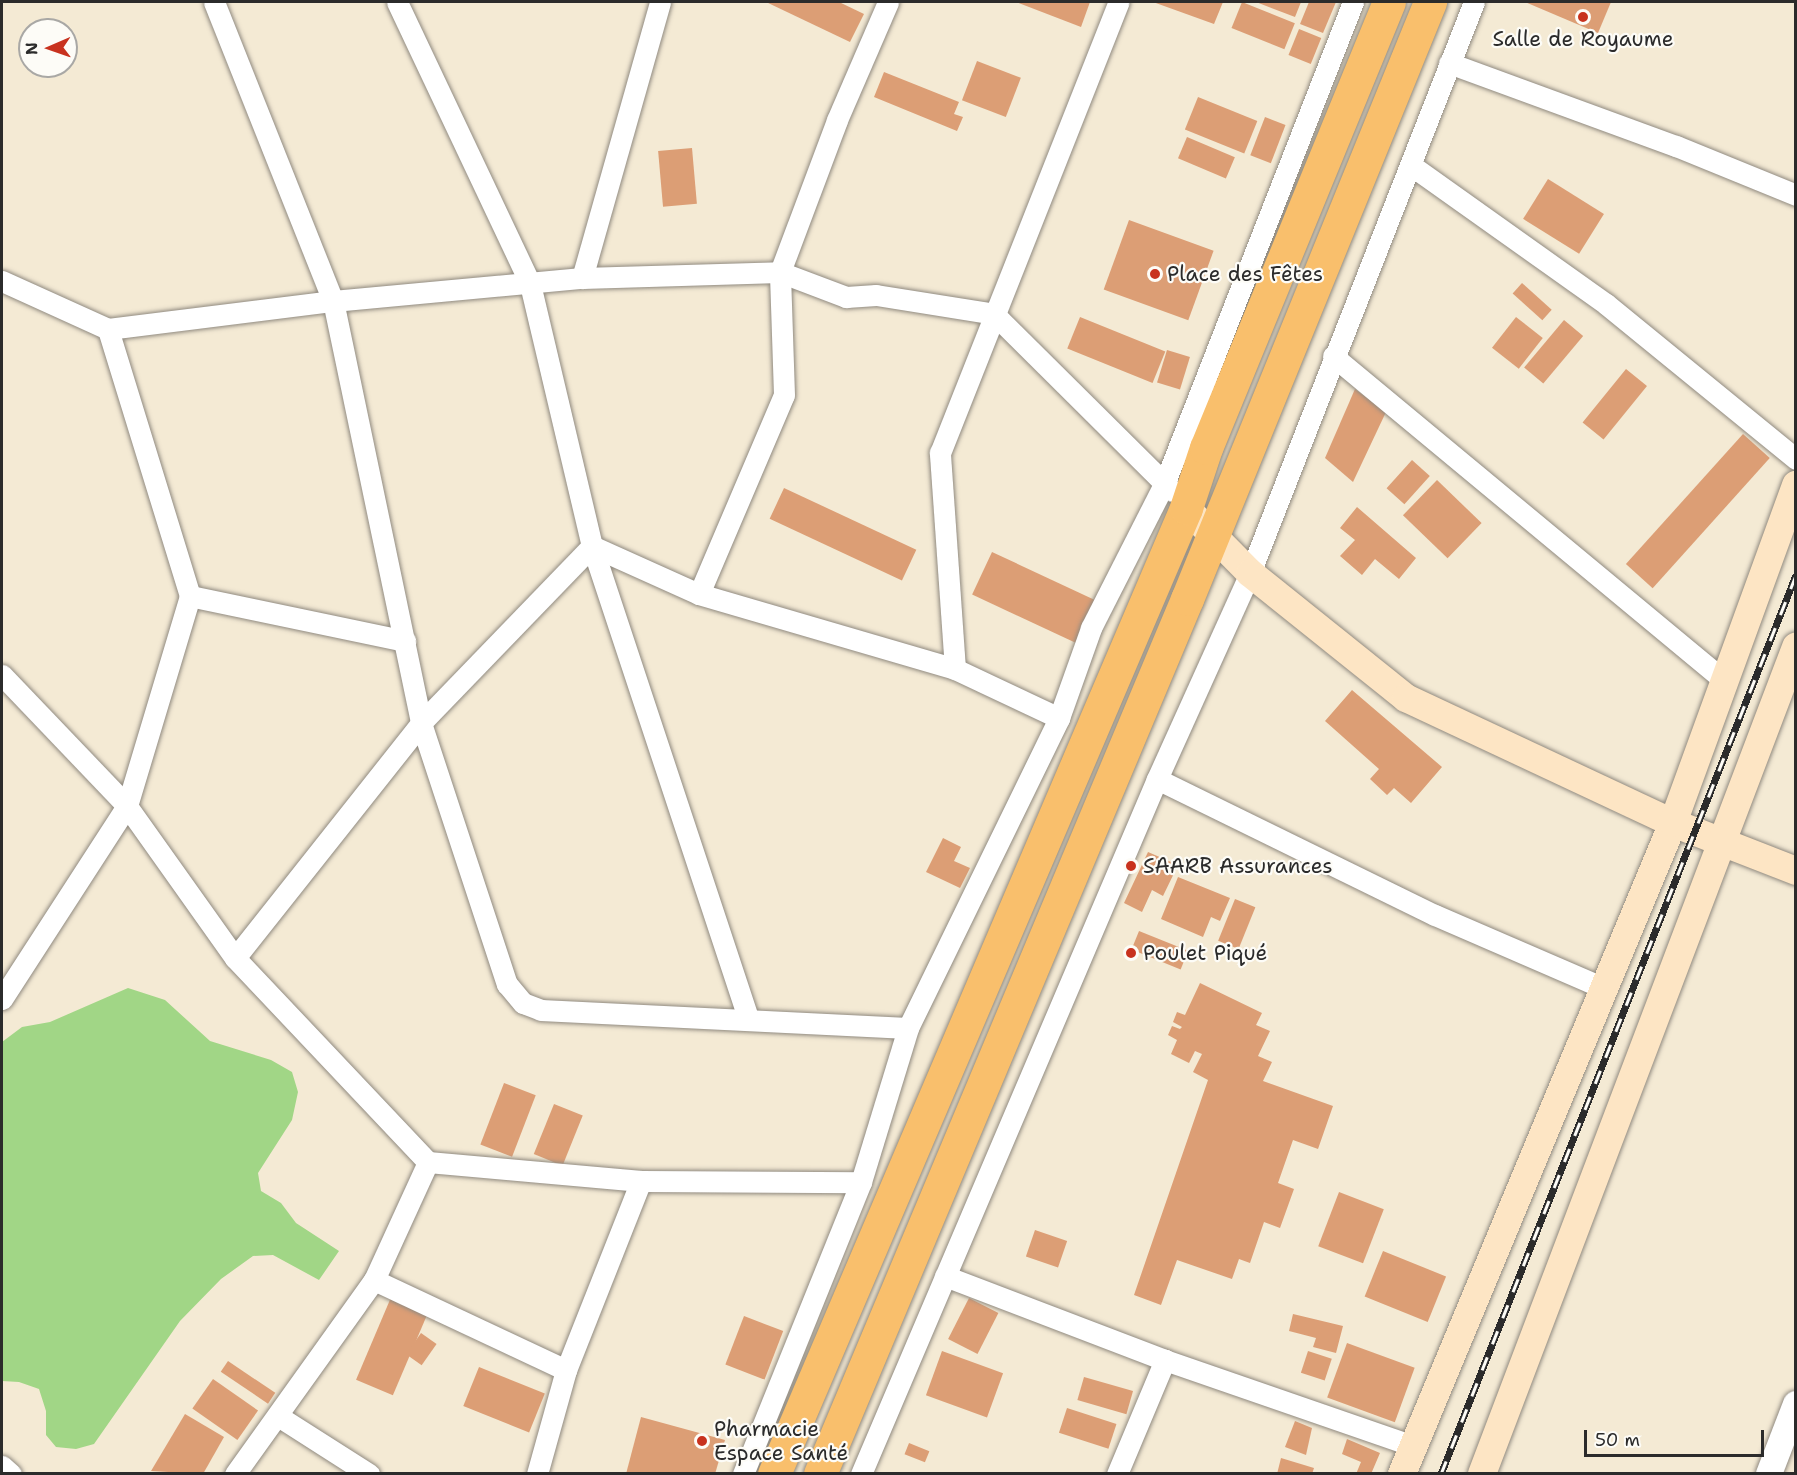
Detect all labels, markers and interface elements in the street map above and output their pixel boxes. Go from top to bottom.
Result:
marker: Salle de Royaume [1576,10,1590,24]
north arrow [18,18,78,78]
place label: Salle de Royaume [1492,26,1674,52]
text: N [21,42,42,55]
place label: Place des Fêtes [1167,261,1323,287]
marker: Place des Fêtes [1148,267,1162,281]
place label: SAARB Assurances [1143,853,1333,879]
marker: SAARB Assurances [1124,859,1138,873]
place label: Poulet Piqué [1143,940,1267,966]
marker: Poulet Piqué [1124,946,1138,960]
place label: Pharmacie Espace Santé [714,1416,848,1466]
scale bar [1587,1418,1767,1456]
text: 50 m [1595,1428,1640,1452]
marker: Pharmacie Espace Santé [695,1434,709,1448]

